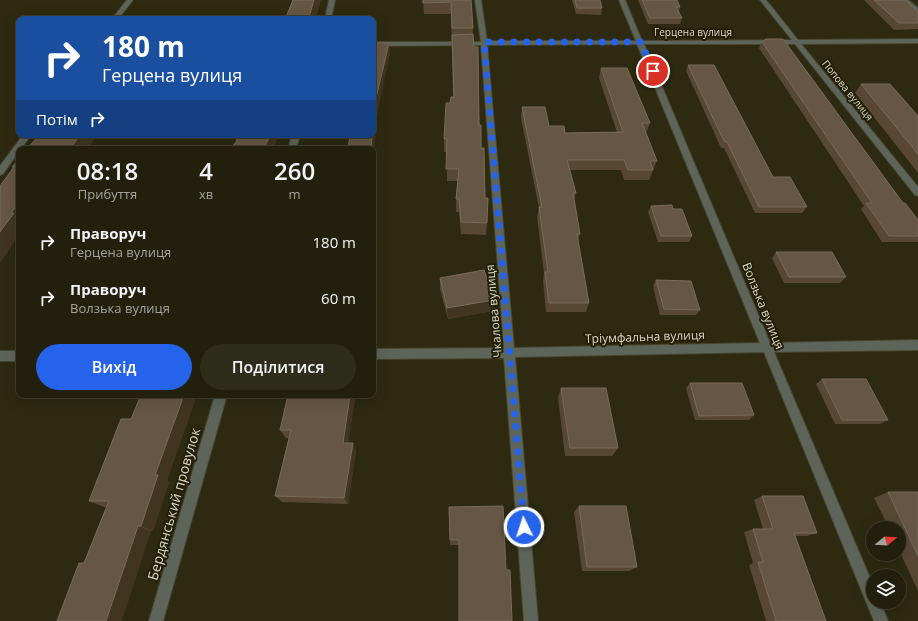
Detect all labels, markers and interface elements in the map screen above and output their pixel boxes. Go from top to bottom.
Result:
street label: Герцена вулиця [654,25,732,39]
text: 180 m [102,27,185,65]
icon: right [36,32,88,84]
pin [636,54,670,88]
street label: Попова вулиця [819,57,877,123]
icon: arrive [642,60,664,82]
text: Герцена вулиця [102,63,242,87]
icon: right [86,108,108,130]
text: Потім [36,109,78,129]
text: 08:18 [77,154,138,187]
text: 4 [199,154,213,187]
text: 260 [274,154,315,187]
text: Прибуття [78,185,137,203]
text: хв [199,185,213,203]
text: m [289,185,301,203]
text: Праворуч [70,223,146,243]
icon: right [36,231,58,253]
text: 180 m [312,232,356,252]
text: Герцена вулиця [70,243,171,261]
street label: Волзька вулиця [738,260,789,352]
street label: Чкалова вулиця [481,264,506,358]
text: Праворуч [70,279,146,299]
icon: right [36,287,58,309]
text: 60 m [321,288,356,308]
text: Волзька вулиця [70,299,170,317]
street label: Тріумфальна вулиця [585,326,705,347]
button: Вихід [36,344,192,390]
button: Поділитися [200,344,356,390]
street label: Бердянський провулок [143,425,205,582]
position arrow [503,506,545,548]
north arrow [866,521,906,561]
map controls [866,521,906,609]
button: layers [866,569,906,609]

